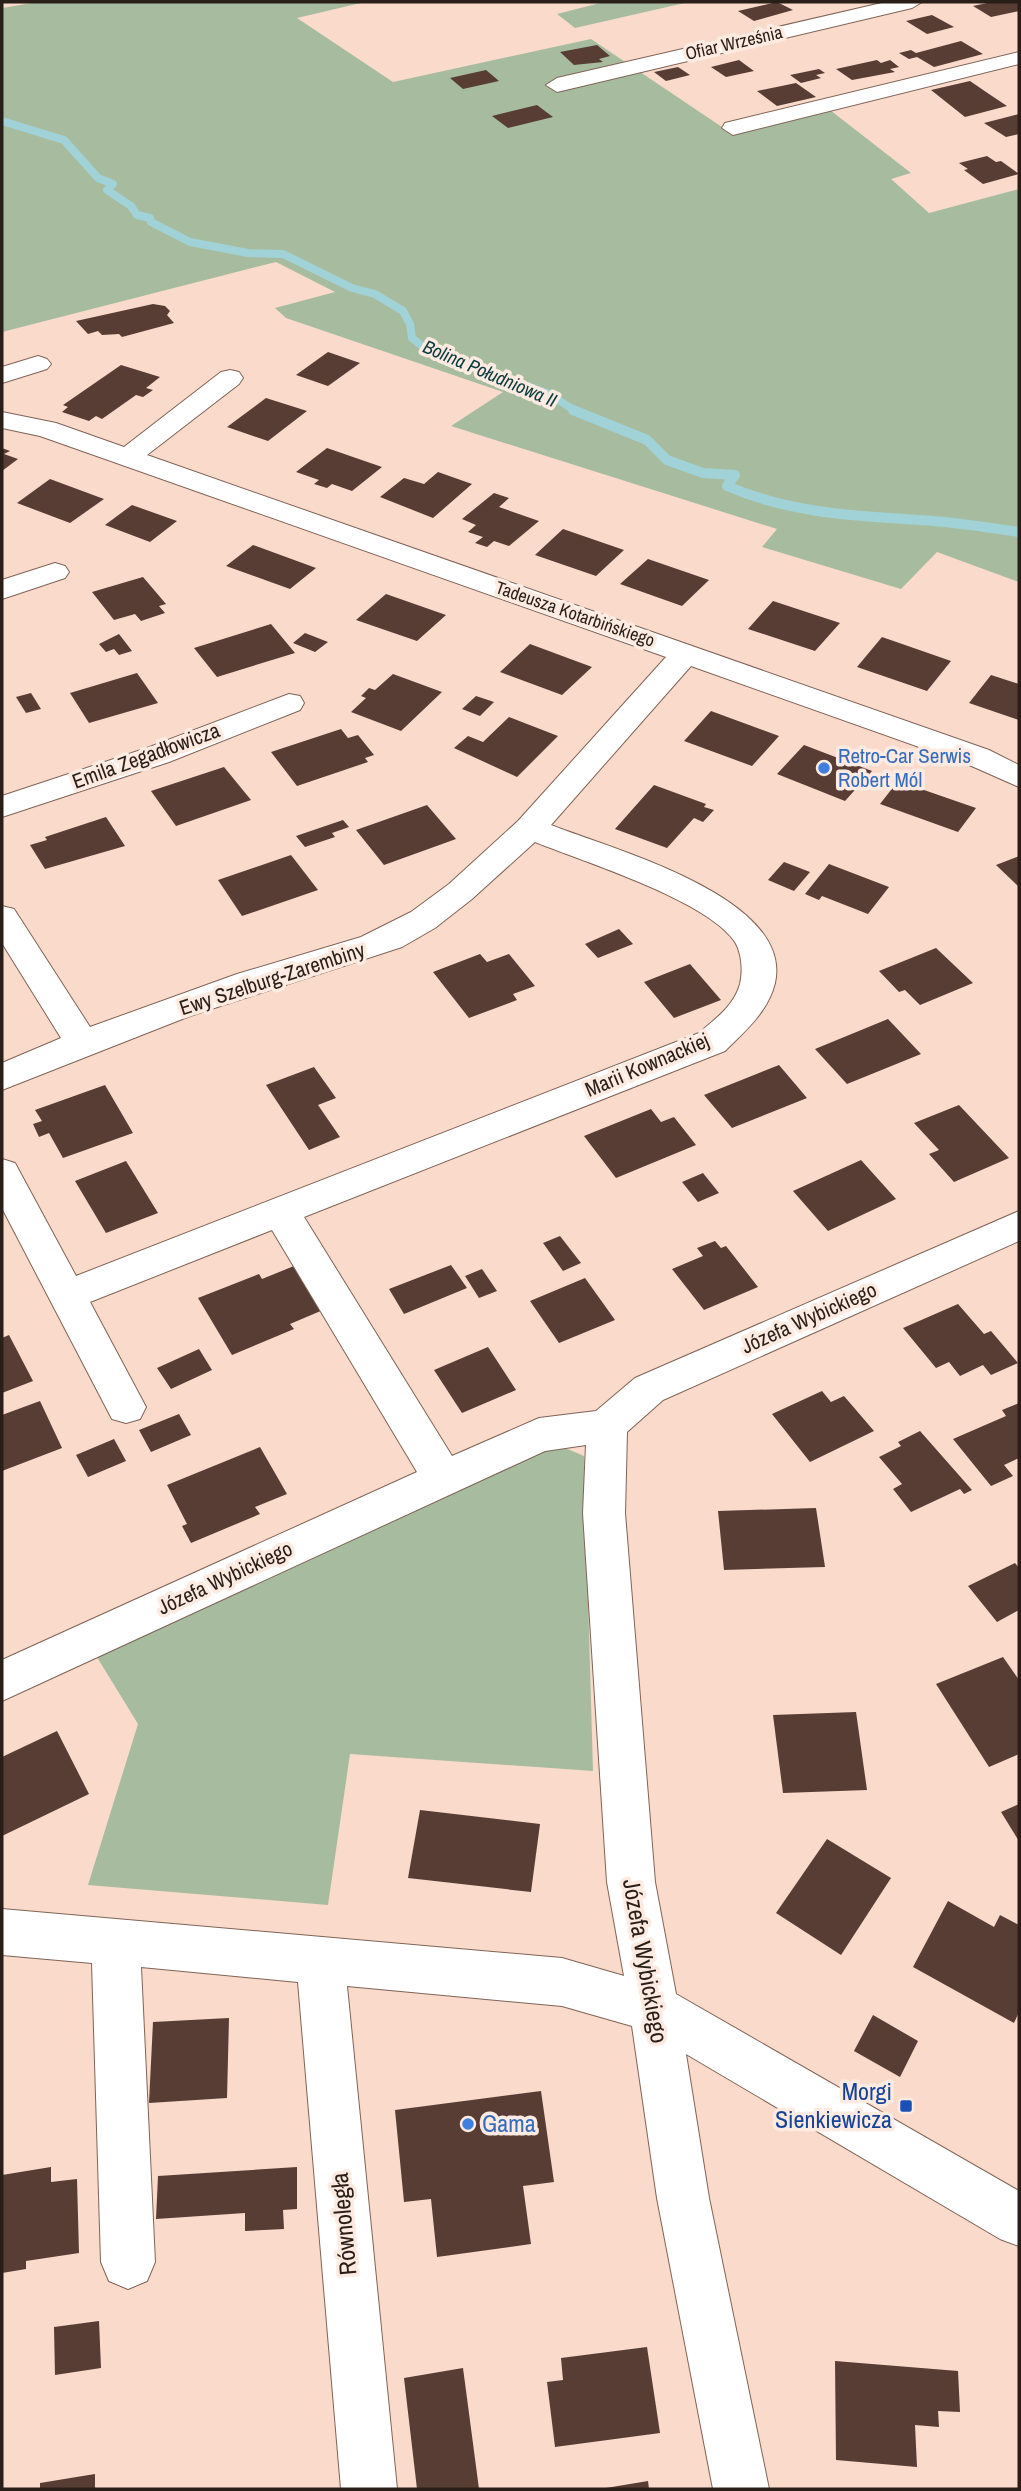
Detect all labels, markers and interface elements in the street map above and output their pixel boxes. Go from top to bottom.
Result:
street label: Ofiar Września [683,19,785,66]
water label: Bolina Południowa II [419,333,561,413]
street label: Tadeusza Kotarbińskiego [492,575,658,653]
street label: Emila Zegadłowicza [68,715,224,796]
place label: Retro-Car Serwis Robert Mól [838,741,971,794]
marker: Retro-Car Serwis Robert Mól [816,760,832,776]
street label: Ewy Szelburg-Zarembiny [175,935,369,1022]
street label: Marii Kownackiej [580,1025,713,1104]
street label: Józefa Wybickiego [737,1275,881,1360]
street label: Józefa Wybickiego [153,1534,297,1621]
street label: Józefa Wybickiego [616,1876,676,2045]
place label: Morgi Sienkiewicza [775,2075,892,2135]
marker: Morgi Sienkiewicza [898,2098,914,2114]
place label: Gama [482,2107,536,2139]
marker: Gama [460,2116,476,2132]
street label: Równoległa [323,2171,363,2277]

